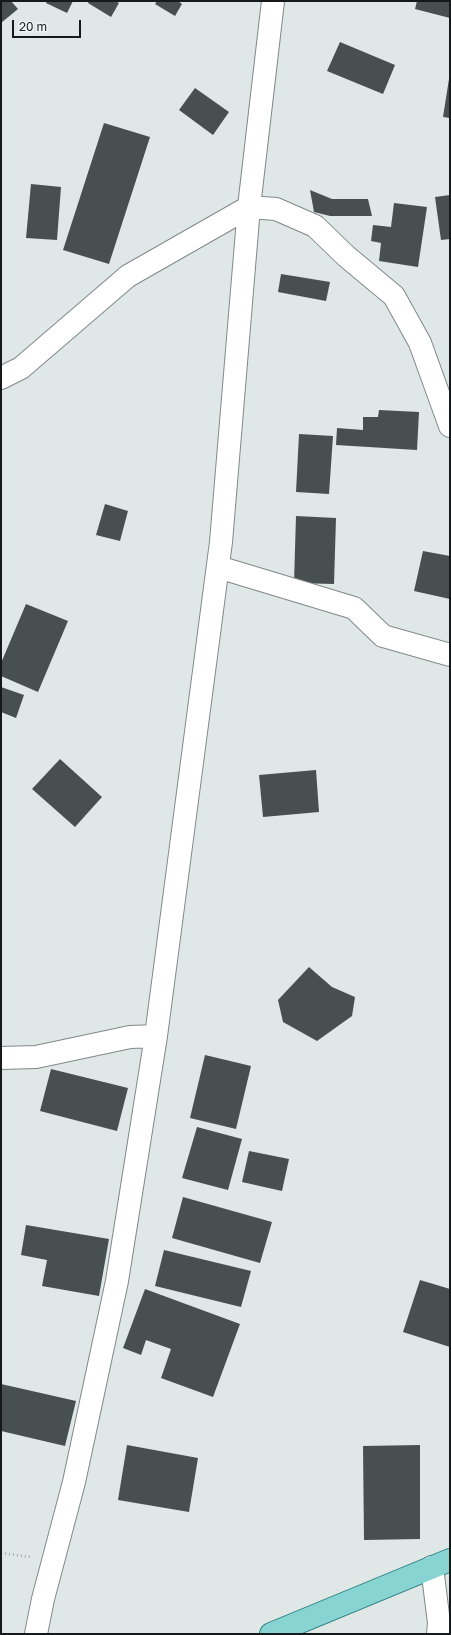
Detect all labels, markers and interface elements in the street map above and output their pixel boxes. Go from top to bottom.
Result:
scale bar [14,12,83,38]
text: 20 m [19,19,47,34]

